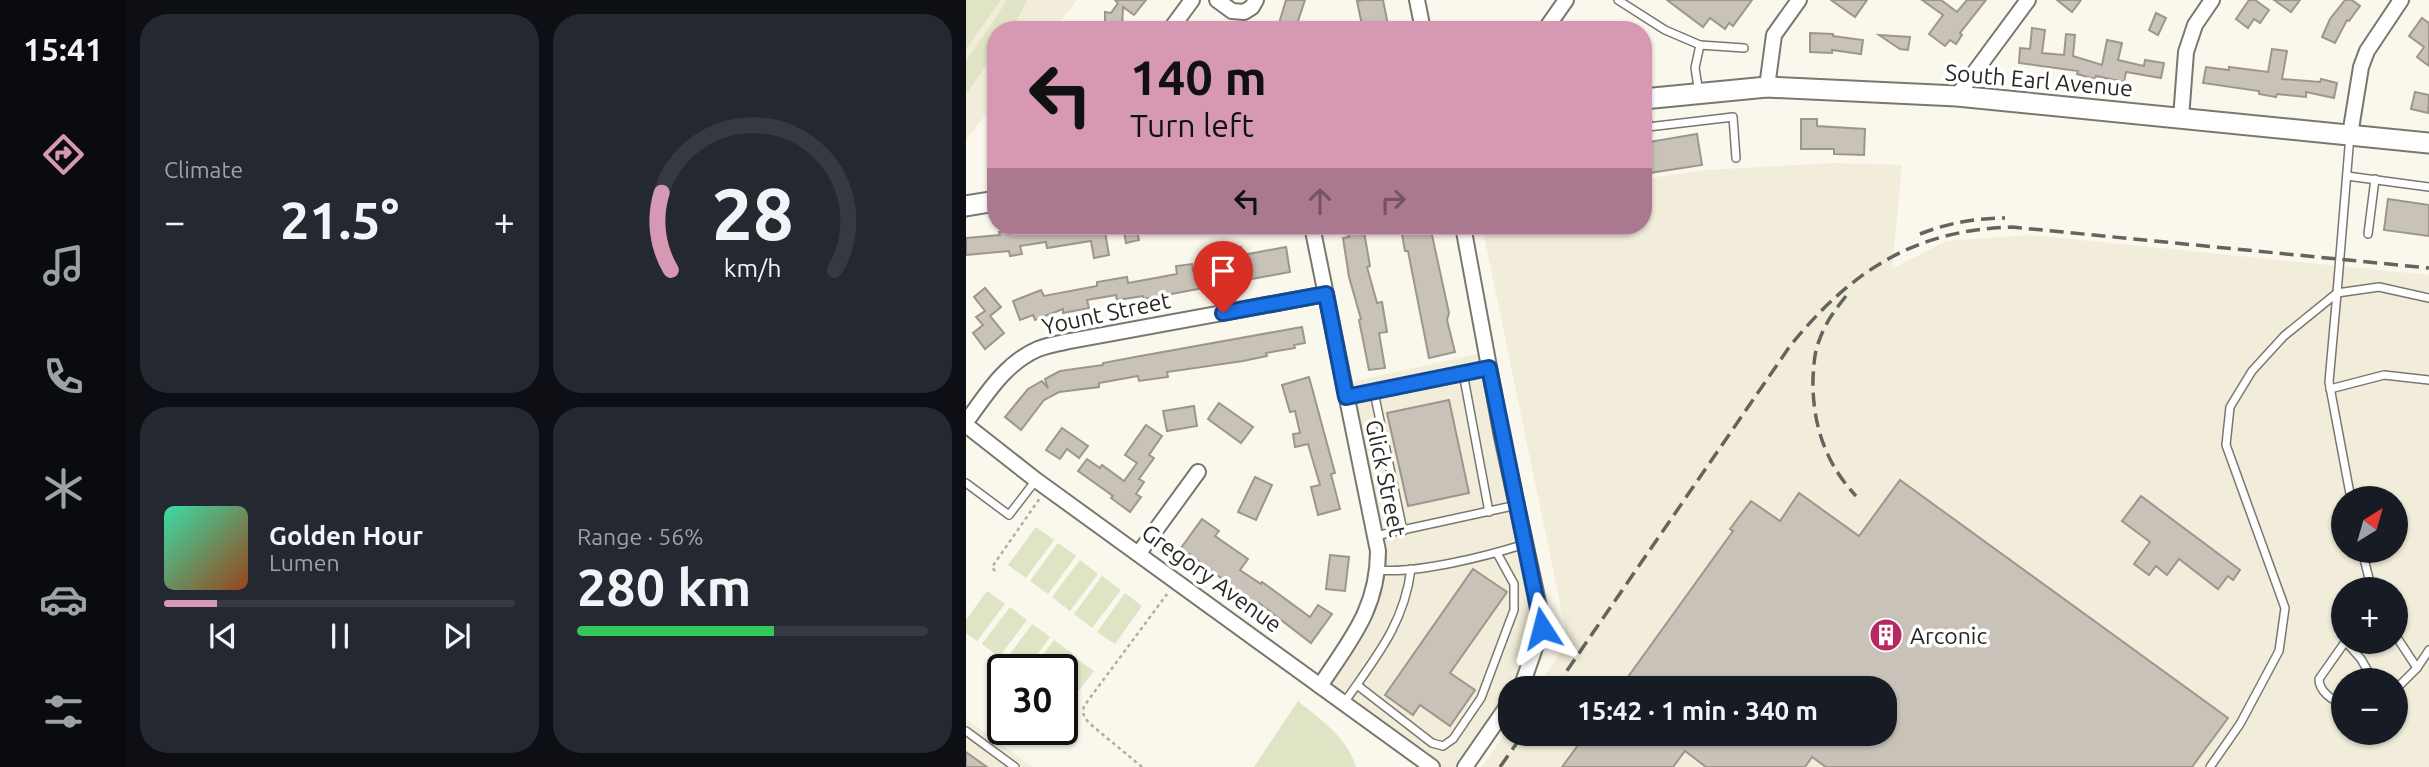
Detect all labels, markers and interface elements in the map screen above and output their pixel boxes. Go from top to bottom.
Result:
text: 15:41 [23,31,103,67]
icon: left [1015,49,1106,140]
text: 140 m [1130,49,1267,104]
street label: South Earl Avenue [1944,59,2134,101]
text: Turn left [1130,107,1254,143]
icon: directions [39,130,88,179]
text: Climate [164,157,243,182]
text: 28 [711,172,794,254]
icon: left [1228,182,1266,220]
icon: ahead [1301,182,1339,220]
icon: right [1374,182,1412,220]
text: 21.5° [280,191,399,249]
text: − [164,200,185,242]
text: + [494,200,515,242]
icon: music [39,241,88,290]
pin [1193,241,1253,313]
icon: arrive [1204,252,1242,290]
text: km/h [724,253,781,281]
street label: Yount Street [1040,287,1172,339]
icon: phone [39,352,88,401]
street label: Glick Street [1361,417,1411,539]
icon: climate [39,464,88,513]
north arrow [2331,486,2408,564]
map controls [2331,486,2408,745]
street label: Gregory Avenue [1137,519,1287,637]
text: Golden Hour [269,521,423,550]
text: Range · 56% [577,524,704,549]
text: Lumen [269,550,340,575]
text: 280 km [577,558,751,616]
icon: car [39,575,88,624]
button: + [2331,577,2408,654]
position arrow [1505,591,1579,665]
building icon: Arconic [1867,616,1905,654]
icon: previous [204,617,242,655]
icon: pause [321,617,359,655]
icon: next [438,617,476,655]
place label: Arconic [1910,623,1987,648]
speed limit sign: 30 [987,654,1078,745]
button: − [2331,668,2408,745]
icon: filters [39,687,88,736]
text: 15:42 · 1 min · 340 m [1577,696,1818,725]

